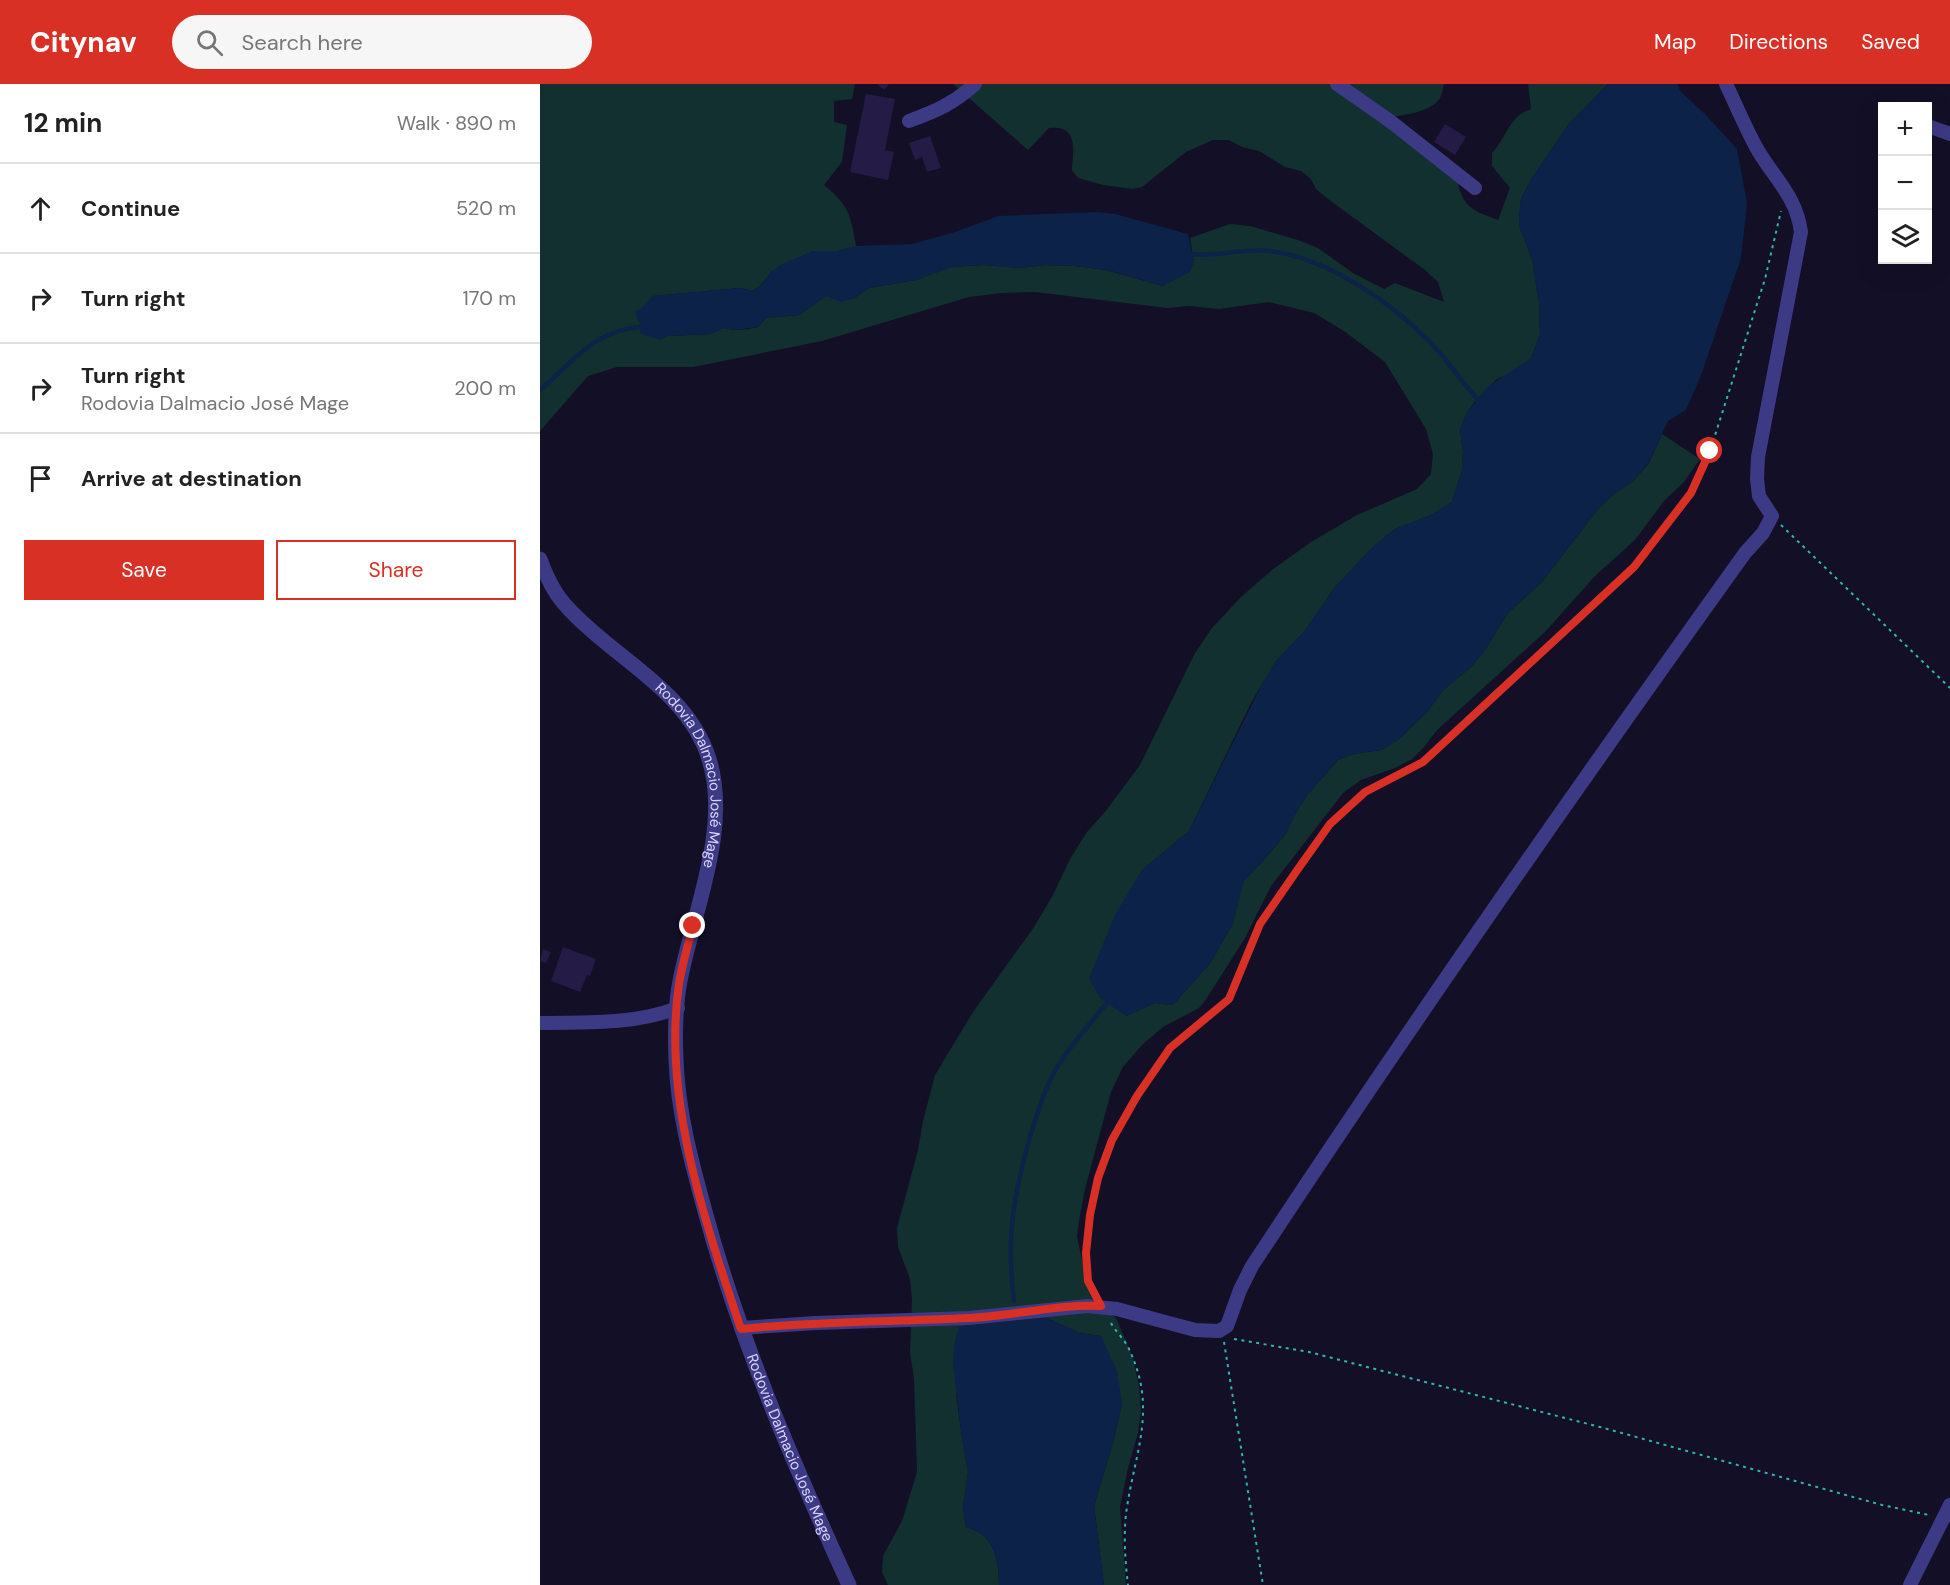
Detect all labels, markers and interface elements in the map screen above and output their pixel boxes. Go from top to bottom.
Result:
search box [172,15,592,69]
text: Citynav [30,24,136,61]
icon: search [193,26,226,59]
text: Search here [241,28,363,57]
text: Map [1654,28,1696,56]
text: Directions [1729,28,1828,56]
text: Saved [1861,28,1920,56]
map controls [1878,102,1932,264]
button: + [1878,102,1932,156]
text: 12 min [24,106,102,140]
text: Walk · 890 m [397,110,516,136]
button: − [1878,156,1932,210]
icon: ahead [24,192,57,225]
text: Continue [81,194,180,223]
text: 520 m [456,195,516,221]
button: layers [1878,210,1932,264]
icon: right [24,282,57,315]
text: Turn right [81,284,186,313]
text: 170 m [463,285,516,311]
text: Turn right [81,361,186,390]
icon: right [24,372,57,405]
text: 200 m [454,375,516,401]
text: Rodovia Dalmacio José Mage [81,390,349,416]
route start [1696,437,1722,463]
icon: arrive [24,462,57,495]
text: Arrive at destination [81,464,302,493]
button: Save [24,540,264,600]
button: Share [276,540,516,600]
street label: Rodovia Dalmacio José Mage [651,678,726,870]
route end [679,912,705,938]
street label: Rodovia Dalmacio José Mage [742,1351,838,1545]

